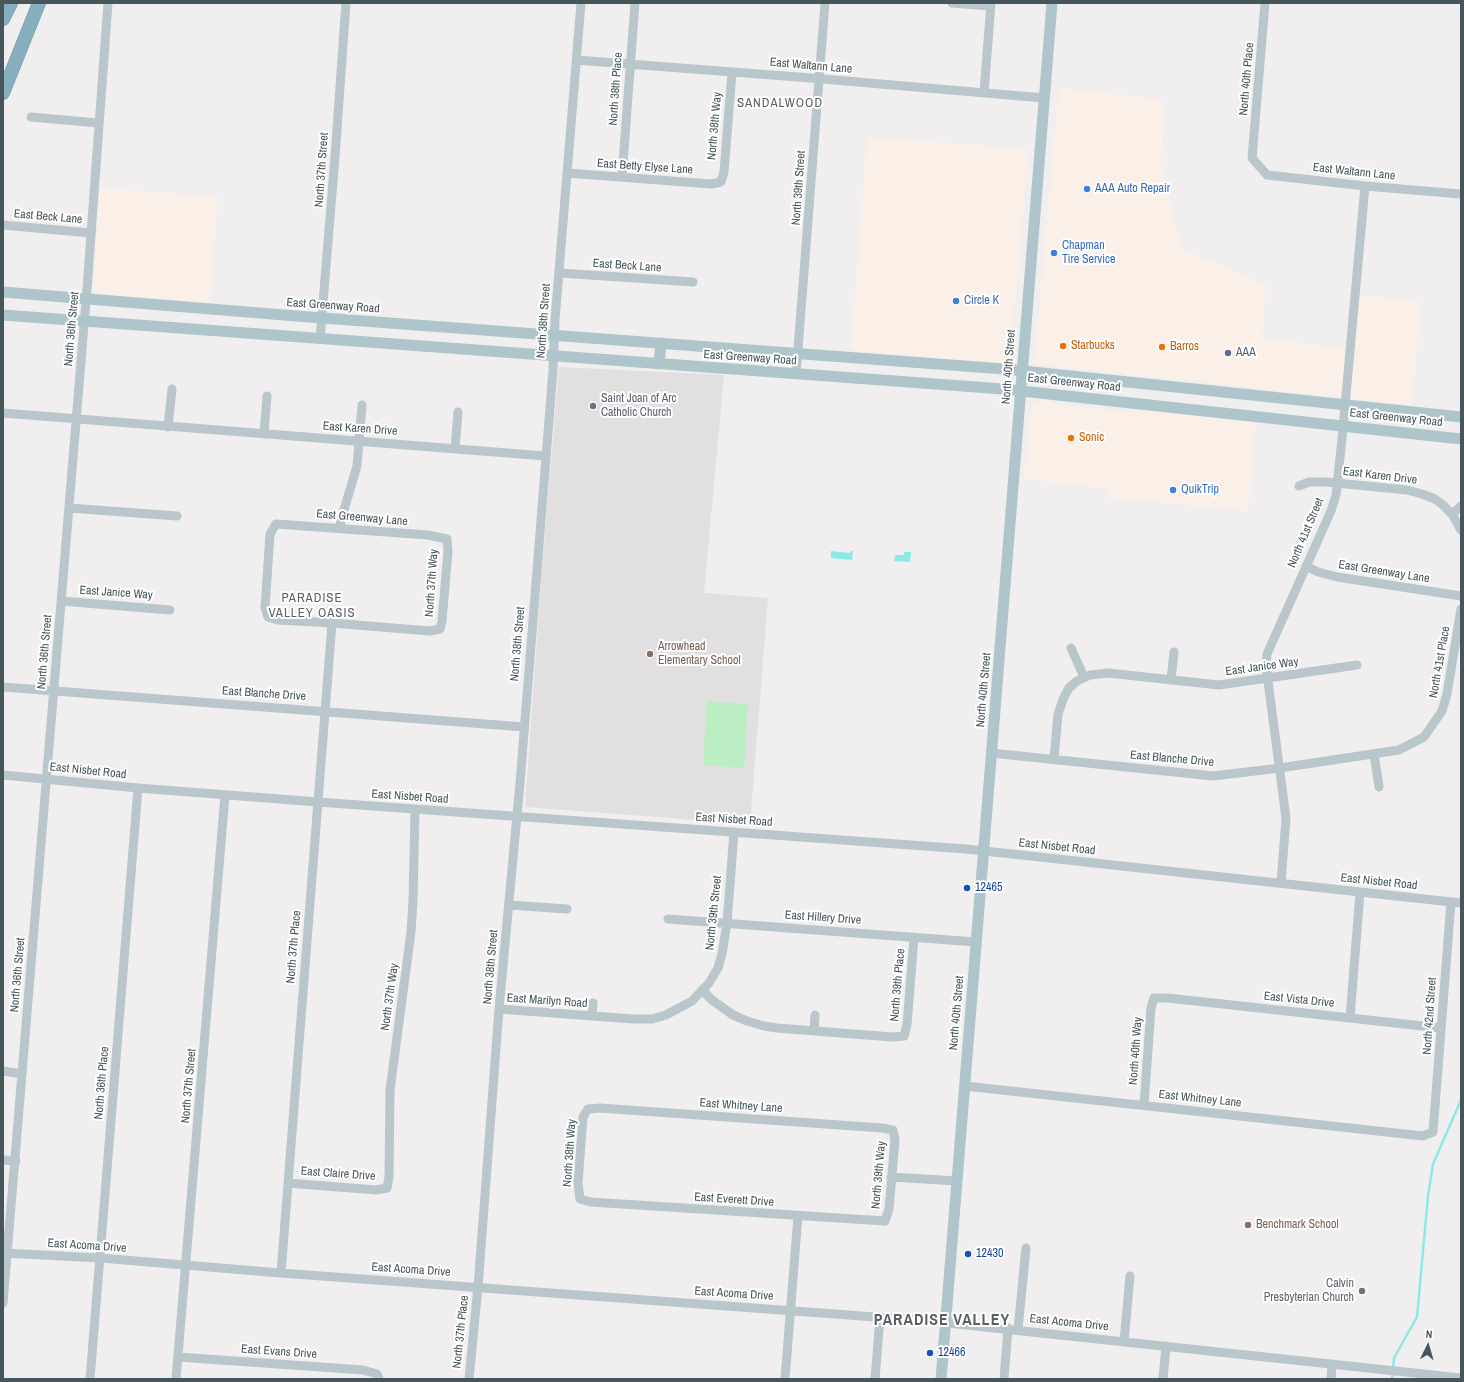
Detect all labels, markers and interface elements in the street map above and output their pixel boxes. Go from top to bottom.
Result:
street label: North 40th Place [1237,42,1257,116]
street label: North 38th Place [606,52,626,126]
street label: East Waltann Lane [769,55,853,77]
street label: North 38th Way [705,91,725,161]
district label: SANDALWOOD [737,96,823,112]
street label: North 37th Street [312,132,332,208]
street label: North 39th Street [789,150,809,226]
street label: East Betty Elyse Lane [596,156,694,178]
street label: East Waltann Lane [1312,161,1396,183]
place label: AAA Auto Repair [1095,182,1170,196]
marker: AAA Auto Repair [1082,184,1092,194]
street label: East Beck Lane [13,207,83,227]
place label: Chapman Tire Service [1062,239,1115,267]
marker: Chapman Tire Service [1049,248,1059,258]
street label: East Beck Lane [592,256,662,276]
street label: North 38th Street [534,283,554,359]
street label: North 36th Street [62,291,82,367]
place label: Circle K [964,294,999,308]
street label: East Greenway Road [286,296,380,316]
marker: Circle K [951,296,961,306]
street label: North 40th Street [999,329,1019,405]
place label: Starbucks [1071,339,1115,353]
place label: Barros [1170,340,1199,354]
marker: Starbucks [1058,341,1068,351]
marker: Barros [1157,342,1167,352]
place label: AAA [1236,346,1256,360]
street label: East Greenway Road [703,348,797,368]
marker: AAA [1223,348,1233,358]
street label: East Greenway Road [1027,371,1121,395]
place label: Saint Joan of Arc Catholic Church [601,392,676,420]
marker: Saint Joan of Arc Catholic Church [588,401,598,411]
street label: East Greenway Road [1349,406,1443,430]
street label: East Karen Drive [322,419,398,439]
place label: Sonic [1079,431,1104,445]
marker: Sonic [1066,433,1076,443]
street label: East Karen Drive [1342,464,1418,488]
place label: QuikTrip [1181,483,1219,497]
marker: QuikTrip [1168,485,1178,495]
street label: North 41st Street [1285,496,1327,570]
street label: East Greenway Lane [316,507,408,529]
street label: North 37th Way [422,549,442,617]
street label: East Greenway Lane [1337,558,1431,586]
street label: East Janice Way [79,583,153,603]
district label: PARADISE VALLEY OASIS [268,591,356,622]
street label: North 38th Street [508,606,528,682]
street label: North 36th Street [35,614,55,690]
street label: North 41st Place [1427,625,1453,699]
place label: Arrowhead Elementary School [658,640,741,668]
marker: Arrowhead Elementary School [645,649,655,659]
street label: North 40th Street [974,652,994,728]
street label: East Janice Way [1225,655,1299,679]
street label: East Blanche Drive [221,684,307,704]
street label: East Blanche Drive [1129,748,1215,770]
street label: East Nisbet Road [49,760,127,782]
street label: East Nisbet Road [371,787,449,807]
street label: East Nisbet Road [695,810,773,830]
street label: East Nisbet Road [1018,836,1096,858]
street label: East Nisbet Road [1340,871,1418,893]
street label: North 39th Street [703,875,725,951]
place label: 12465 [975,881,1002,895]
marker: 12465 [962,883,972,893]
street label: East Hillery Drive [784,908,862,928]
street label: North 37th Place [284,910,304,984]
street label: North 38th Street [481,929,501,1005]
street label: North 36th Street [8,937,28,1013]
street label: North 39th Place [888,948,908,1022]
street label: North 37th Way [378,962,402,1032]
street label: North 40th Street [947,975,967,1051]
street label: North 42nd Street [1420,977,1440,1055]
street label: East Vista Drive [1263,989,1335,1011]
street label: East Marilyn Road [506,991,588,1011]
street label: North 40th Way [1126,1017,1146,1085]
street label: North 36th Place [92,1046,112,1120]
street label: North 37th Street [179,1048,199,1124]
street label: East Whitney Lane [1158,1087,1242,1111]
street label: East Whitney Lane [699,1096,783,1116]
street label: North 38th Way [560,1119,580,1187]
street label: North 39th Way [869,1140,889,1210]
street label: East Claire Drive [300,1164,376,1184]
street label: East Everett Drive [694,1190,774,1210]
place label: Benchmark School [1256,1218,1339,1232]
marker: Benchmark School [1243,1220,1253,1230]
street label: East Acoma Drive [47,1236,127,1256]
place label: 12430 [976,1247,1003,1261]
marker: 12430 [963,1249,973,1259]
street label: East Acoma Drive [371,1260,451,1280]
place label: Calvin Presbyterian Church [1264,1277,1354,1305]
street label: East Acoma Drive [694,1284,774,1304]
marker: Calvin Presbyterian Church [1357,1286,1367,1296]
street label: North 37th Place [450,1295,472,1369]
district label: PARADISE VALLEY [874,1311,1010,1331]
street label: East Acoma Drive [1029,1312,1109,1334]
north arrow [1408,1326,1448,1366]
text: N [1425,1327,1433,1341]
street label: East Evans Drive [241,1342,317,1362]
place label: 12466 [938,1346,965,1360]
marker: 12466 [925,1348,935,1358]

